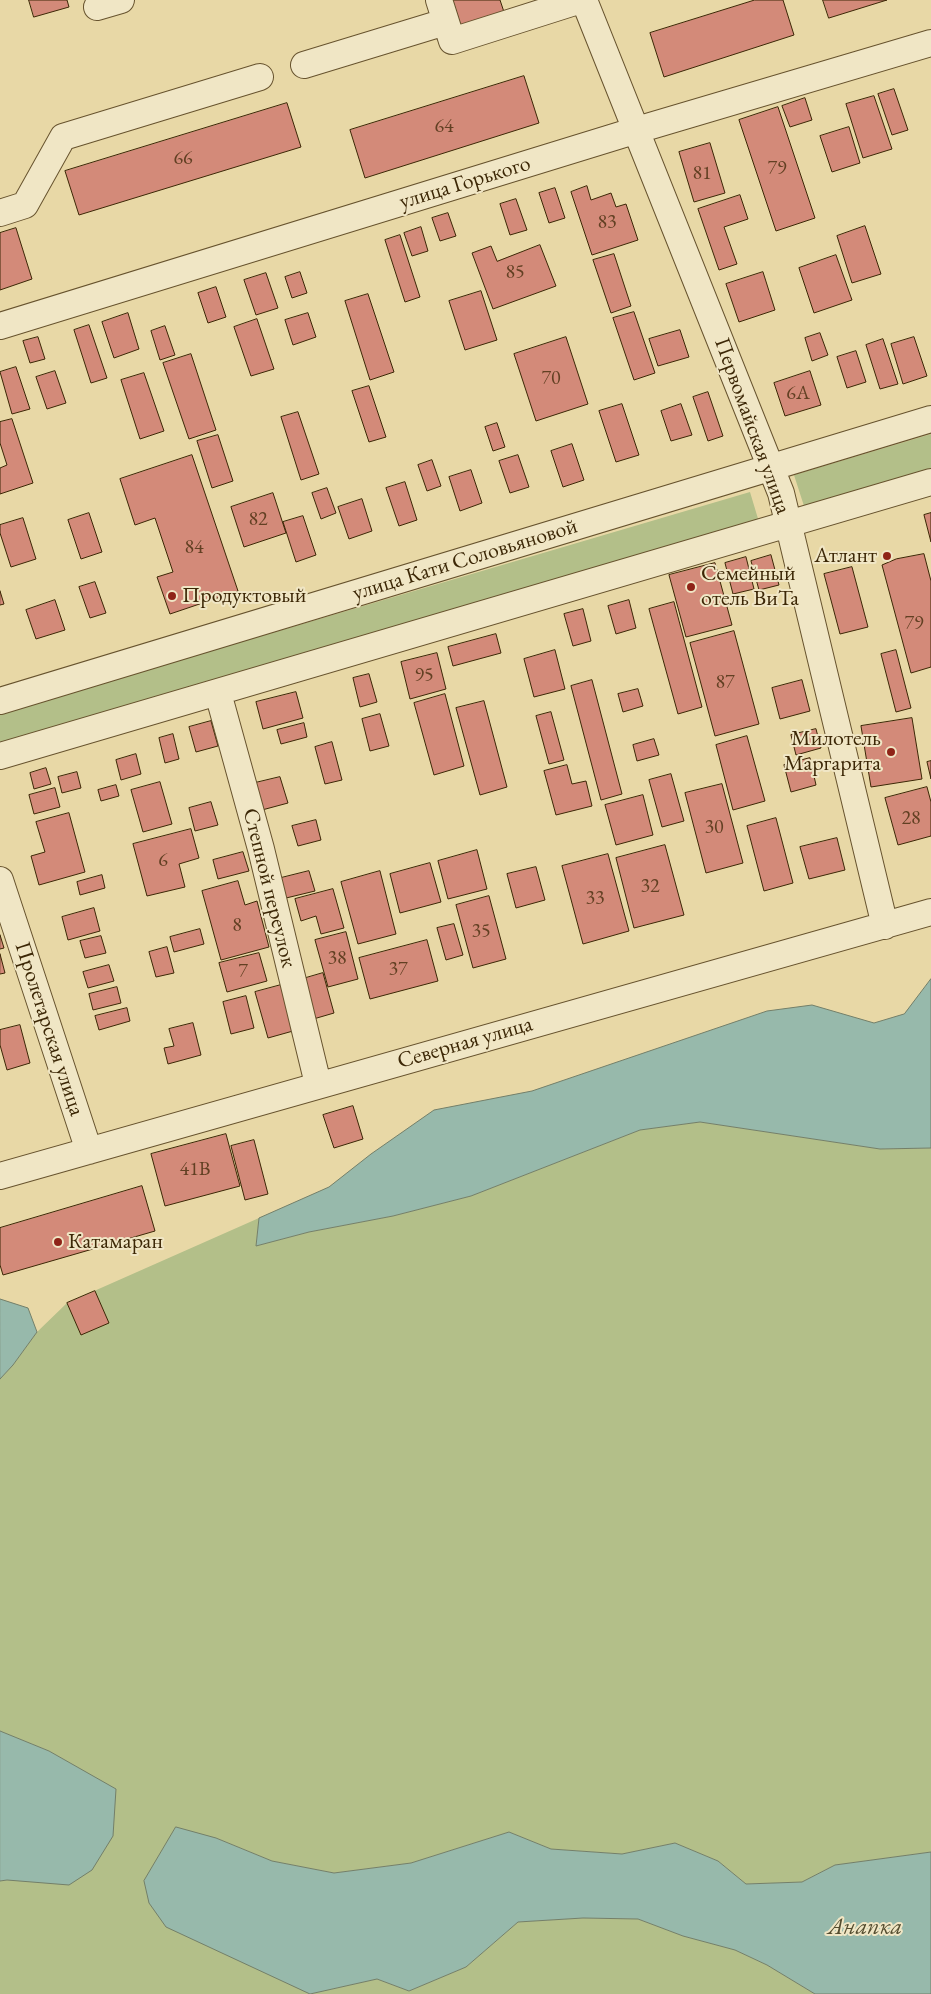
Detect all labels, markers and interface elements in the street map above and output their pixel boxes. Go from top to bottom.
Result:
house number: 64 [434,115,454,139]
house number: 66 [173,147,193,171]
street label: улица Горького [396,151,534,215]
house number: 79 [767,157,787,181]
house number: 81 [692,162,712,186]
house number: 83 [597,211,617,235]
house number: 85 [505,261,525,285]
street label: Первомайская улица [708,334,796,518]
house number: 70 [541,367,561,391]
house number: 6А [786,382,810,406]
house number: 82 [248,508,268,532]
street label: улица Кати Соловьяновой [349,513,581,607]
house number: 84 [184,536,204,560]
place label: Атлант [814,543,877,569]
marker: Атлант [881,550,893,562]
place label: Семейный отель ВиТа [701,561,799,612]
marker: Семейный отель ВиТа [685,581,697,593]
place label: Продуктовый [182,583,306,609]
marker: Продуктовый [166,590,178,602]
house number: 79 [904,612,924,636]
house number: 95 [414,664,434,688]
house number: 87 [715,671,735,695]
place label: Милотель Маргарита [784,726,881,778]
marker: Милотель Маргарита [885,746,897,758]
street label: Степной переулок [236,806,302,970]
house number: 28 [901,807,921,831]
house number: 30 [704,816,724,840]
house number: 6 [158,849,168,873]
house number: 32 [640,875,660,899]
house number: 33 [585,887,605,911]
house number: 8 [232,914,242,938]
house number: 35 [471,920,491,944]
street label: Пролетарская улица [8,939,90,1119]
house number: 38 [327,947,347,971]
house number: 37 [388,958,408,982]
house number: 7 [238,960,248,984]
street label: Северная улица [394,1011,536,1075]
house number: 41В [180,1158,210,1182]
place label: Катамаран [68,1229,163,1255]
marker: Катамаран [52,1236,64,1248]
water label: Анапка [828,1913,902,1941]

